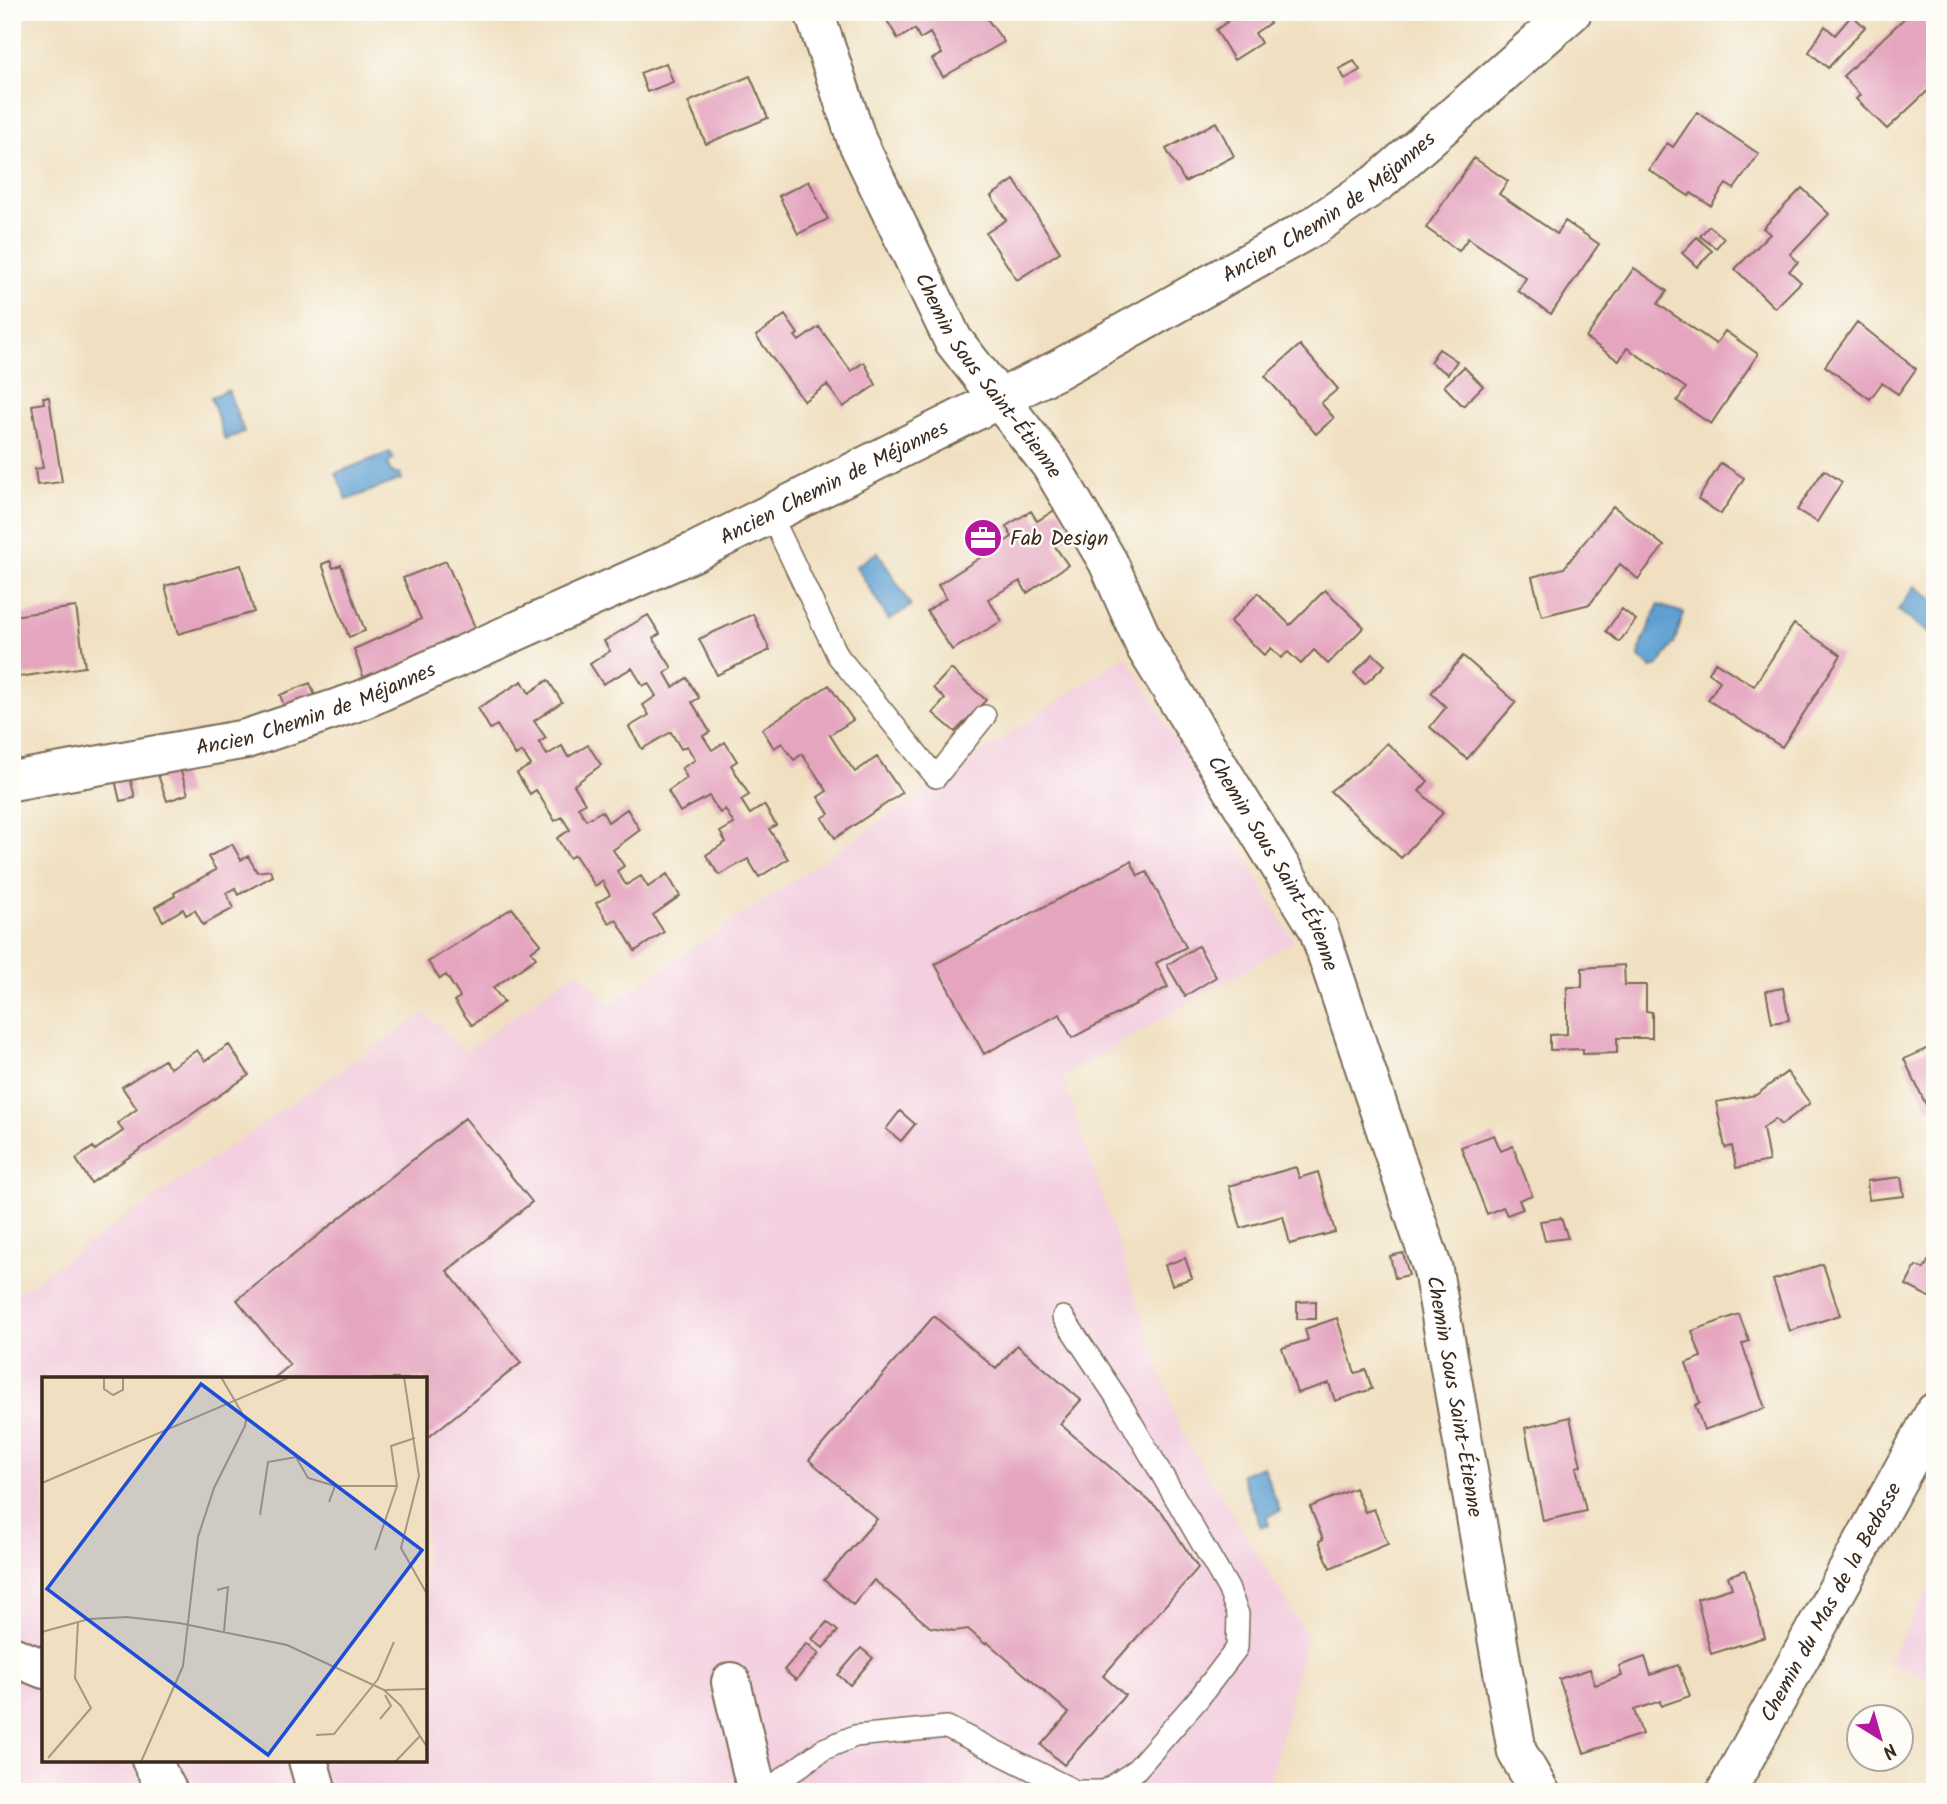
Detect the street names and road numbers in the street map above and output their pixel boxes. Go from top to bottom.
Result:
street label: Ancien Chemin de Méjannes [1216,124,1444,292]
street label: Chemin Sous Saint-Étienne [905,268,1070,486]
street label: Ancien Chemin de Méjannes [714,412,955,555]
street label: Ancien Chemin de Méjannes [193,654,442,766]
street label: Chemin Sous Saint-Étienne [1198,750,1347,976]
street label: Chemin Sous Saint-Étienne [1416,1273,1491,1521]
street label: Chemin du Mas de la Bedosse [1752,1476,1912,1729]

